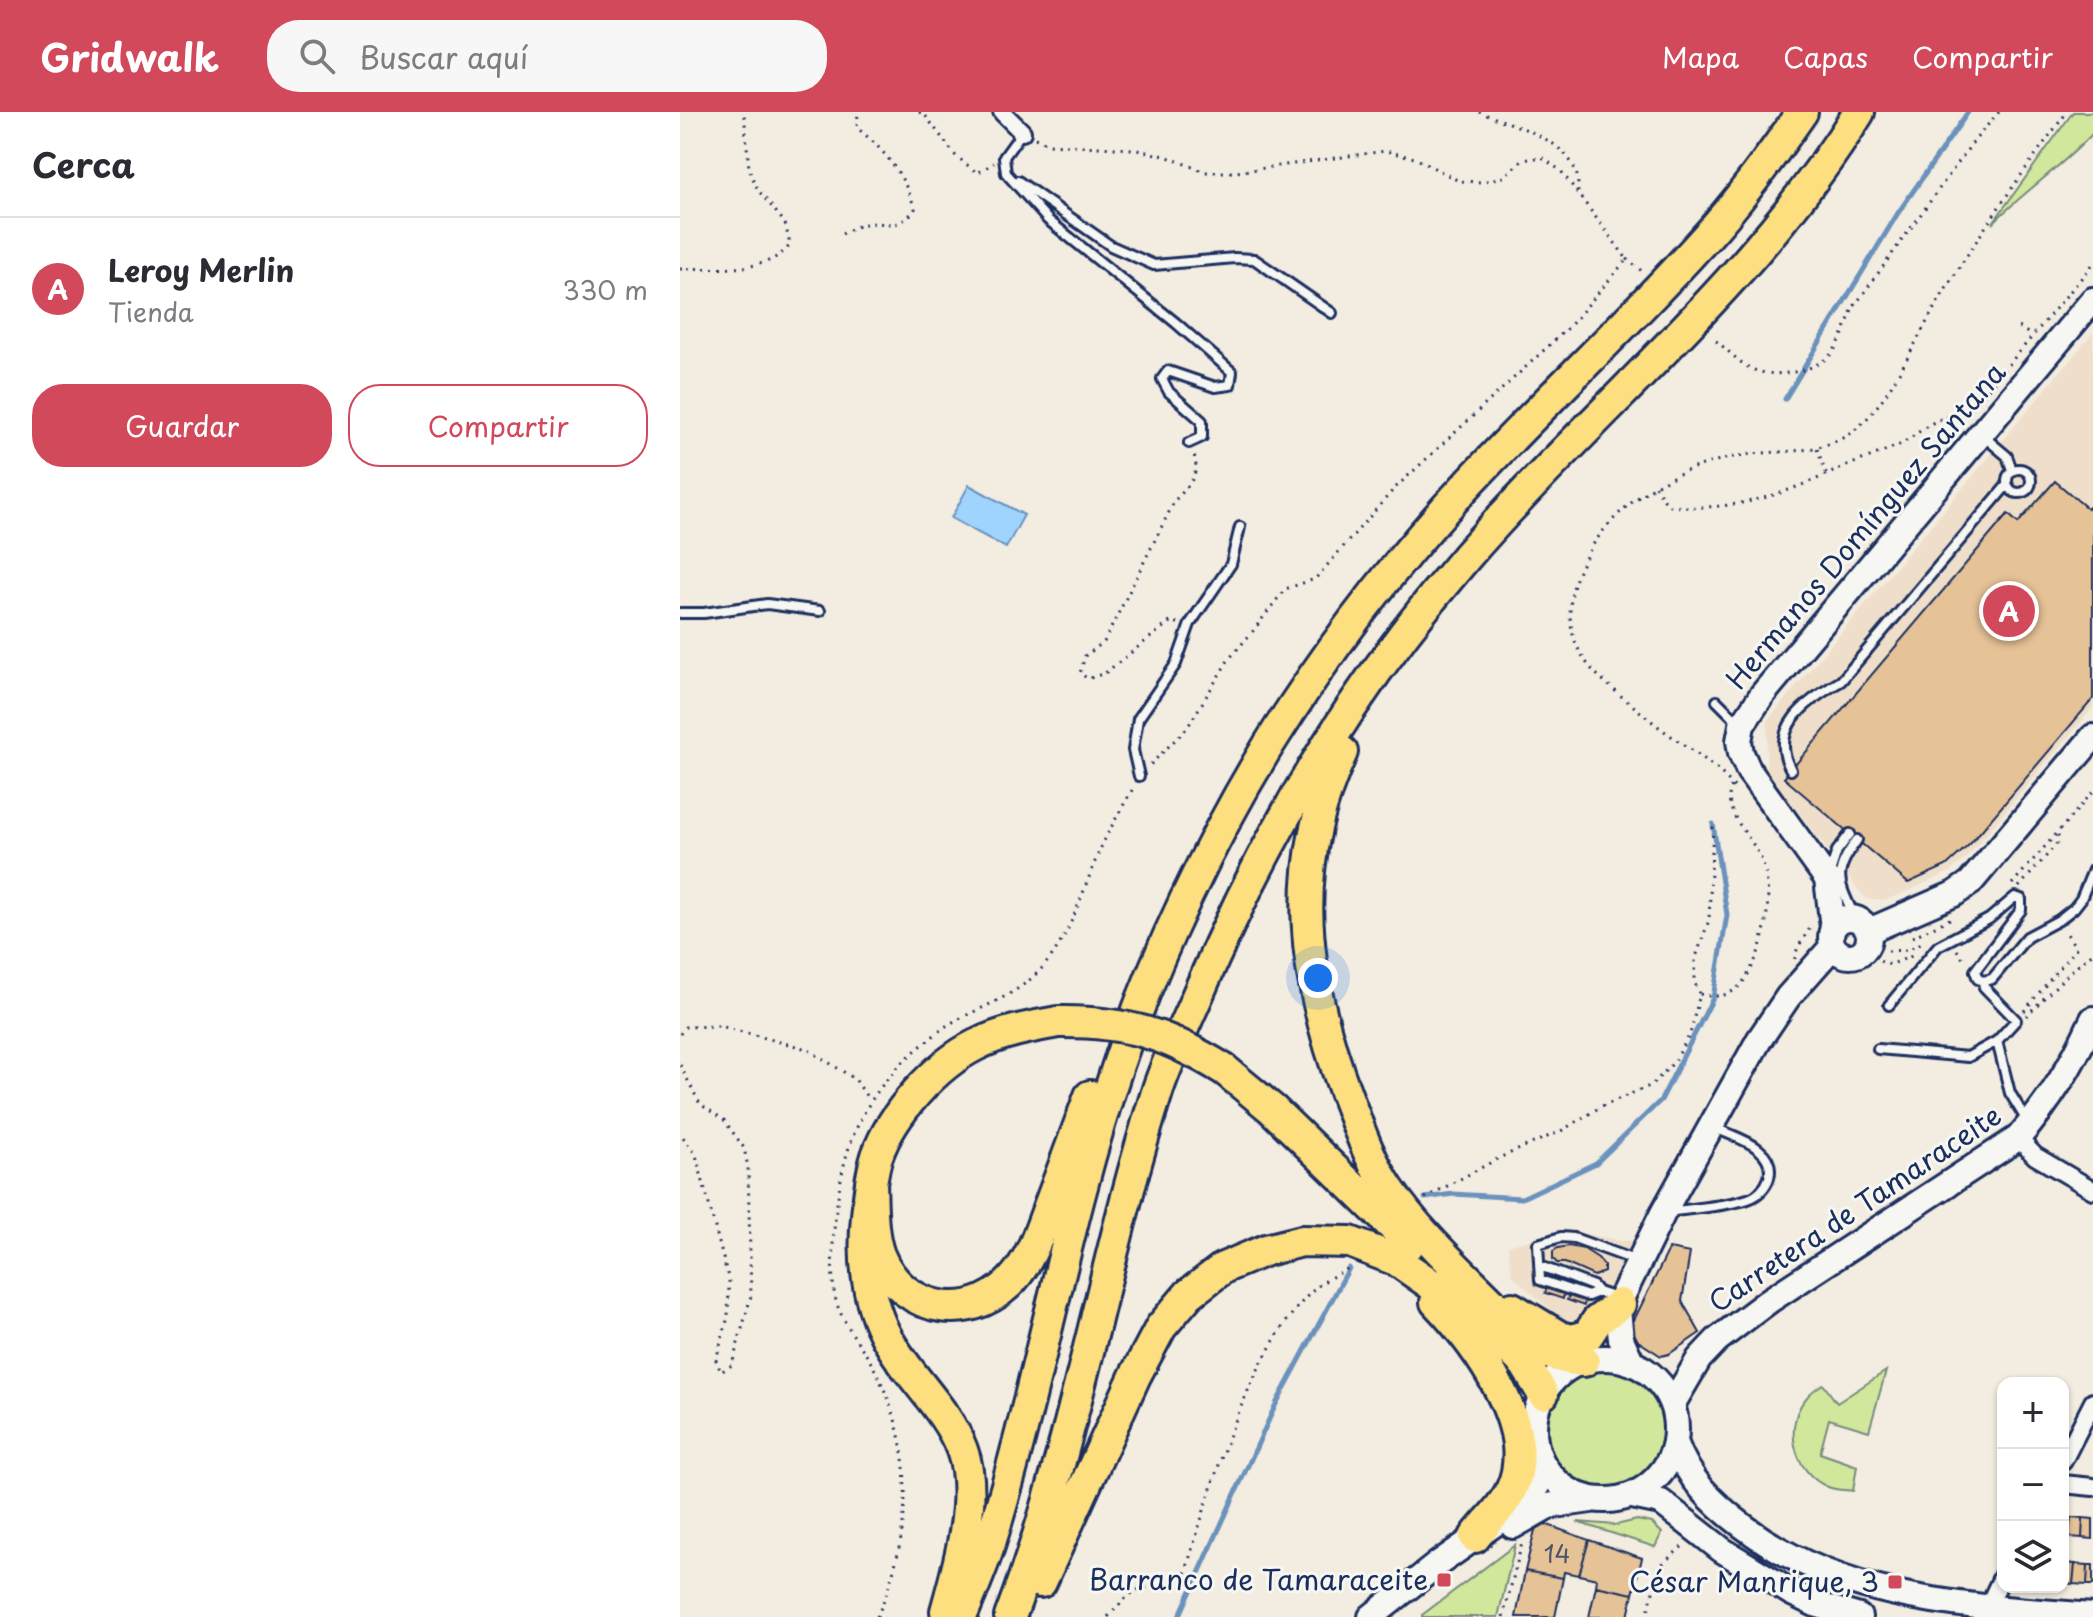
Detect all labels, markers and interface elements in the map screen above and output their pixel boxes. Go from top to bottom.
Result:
search box [267,20,827,92]
text: Gridwalk [40,28,219,85]
icon: search [295,34,339,78]
text: Buscar aquí [359,34,528,79]
text: Mapa [1662,35,1739,78]
text: Capas [1783,35,1868,78]
text: Compartir [1912,35,2053,78]
text: Cerca [32,138,135,190]
text: Leroy Merlin [108,247,294,292]
text: A [48,270,68,309]
text: 330 m [563,270,648,309]
text: Tienda [108,292,194,331]
street label: Hermanos Domínguez Santana [1715,352,2015,698]
button: Guardar [32,384,332,467]
button: Compartir [348,384,648,467]
pin: A [1983,581,2035,641]
your location [1298,958,1338,998]
street label: Carretera de Tamaraceite [1699,1093,2009,1322]
map controls [1997,1377,2069,1593]
button: + [1997,1377,2069,1449]
button: − [1997,1449,2069,1521]
button: layers [1997,1521,2069,1593]
house number: 14 [1544,1535,1570,1571]
place label: Barranco de Tamaraceite [1089,1557,1428,1600]
place label: César Manrique, 3 [1629,1559,1879,1602]
marker: Barranco de Tamaraceite [1435,1571,1453,1589]
marker: César Manrique, 3 [1886,1573,1904,1591]

